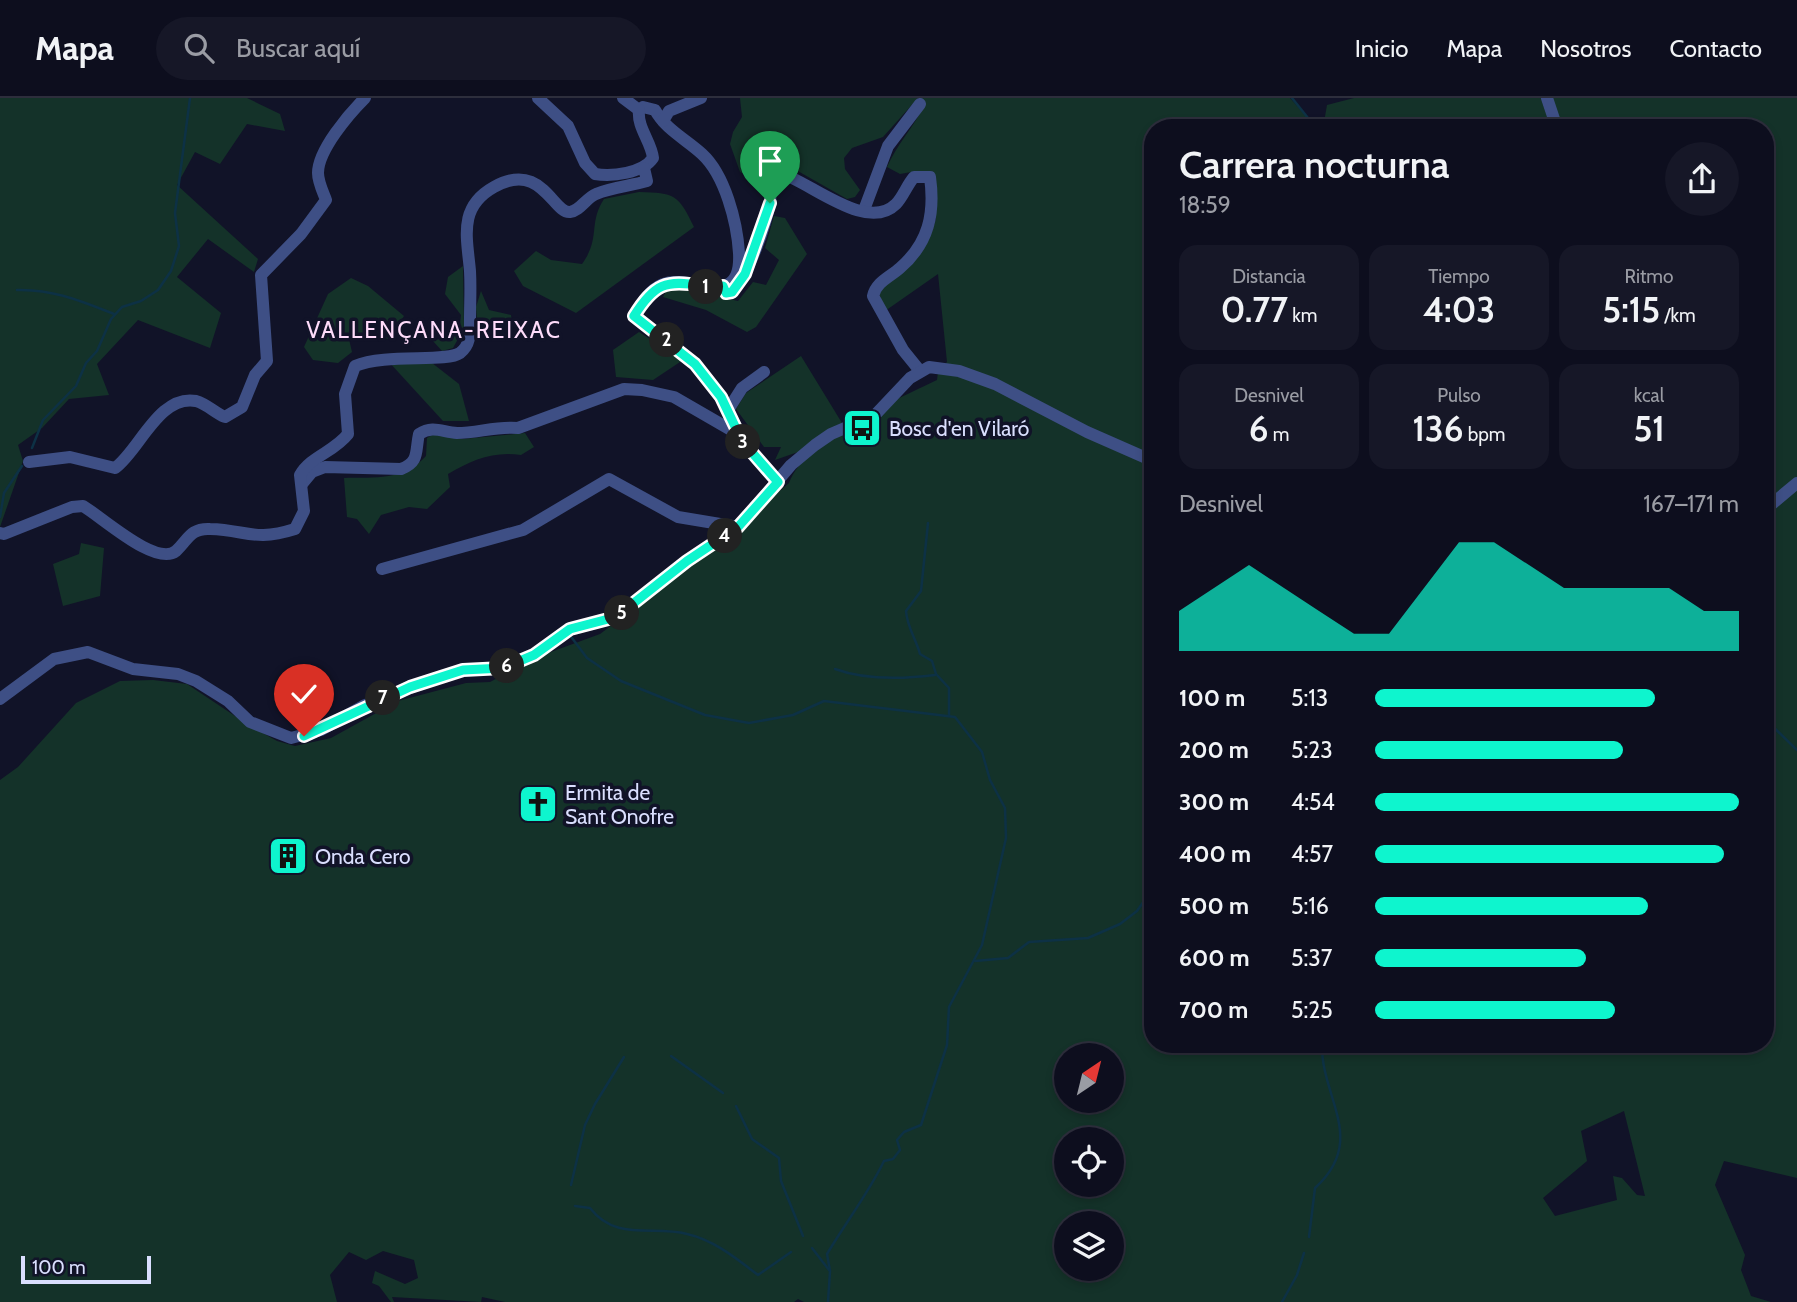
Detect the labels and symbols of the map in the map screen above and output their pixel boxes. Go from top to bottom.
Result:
pin [740,131,800,203]
pin: 1 [688,270,724,304]
district label: VALLENÇANA-REIXAC [306,316,562,344]
pin: 2 [650,322,684,358]
bus stop icon: Bosc d'en Vilaró [841,407,883,449]
place label: Bosc d'en Vilaró [889,416,1029,441]
pin: 3 [726,424,760,460]
pin: 4 [708,518,742,554]
pin: 5 [604,596,640,630]
pin: 6 [490,648,524,684]
pin [274,664,334,736]
pin: 7 [366,680,400,716]
place label: Ermita de Sant Onofre [565,780,674,829]
church icon: Ermita de Sant Onofre [517,783,559,825]
building icon: Onda Cero [267,835,309,877]
place label: Onda Cero [315,844,411,869]
north arrow [1054,1043,1124,1113]
scale bar [21,1253,150,1285]

